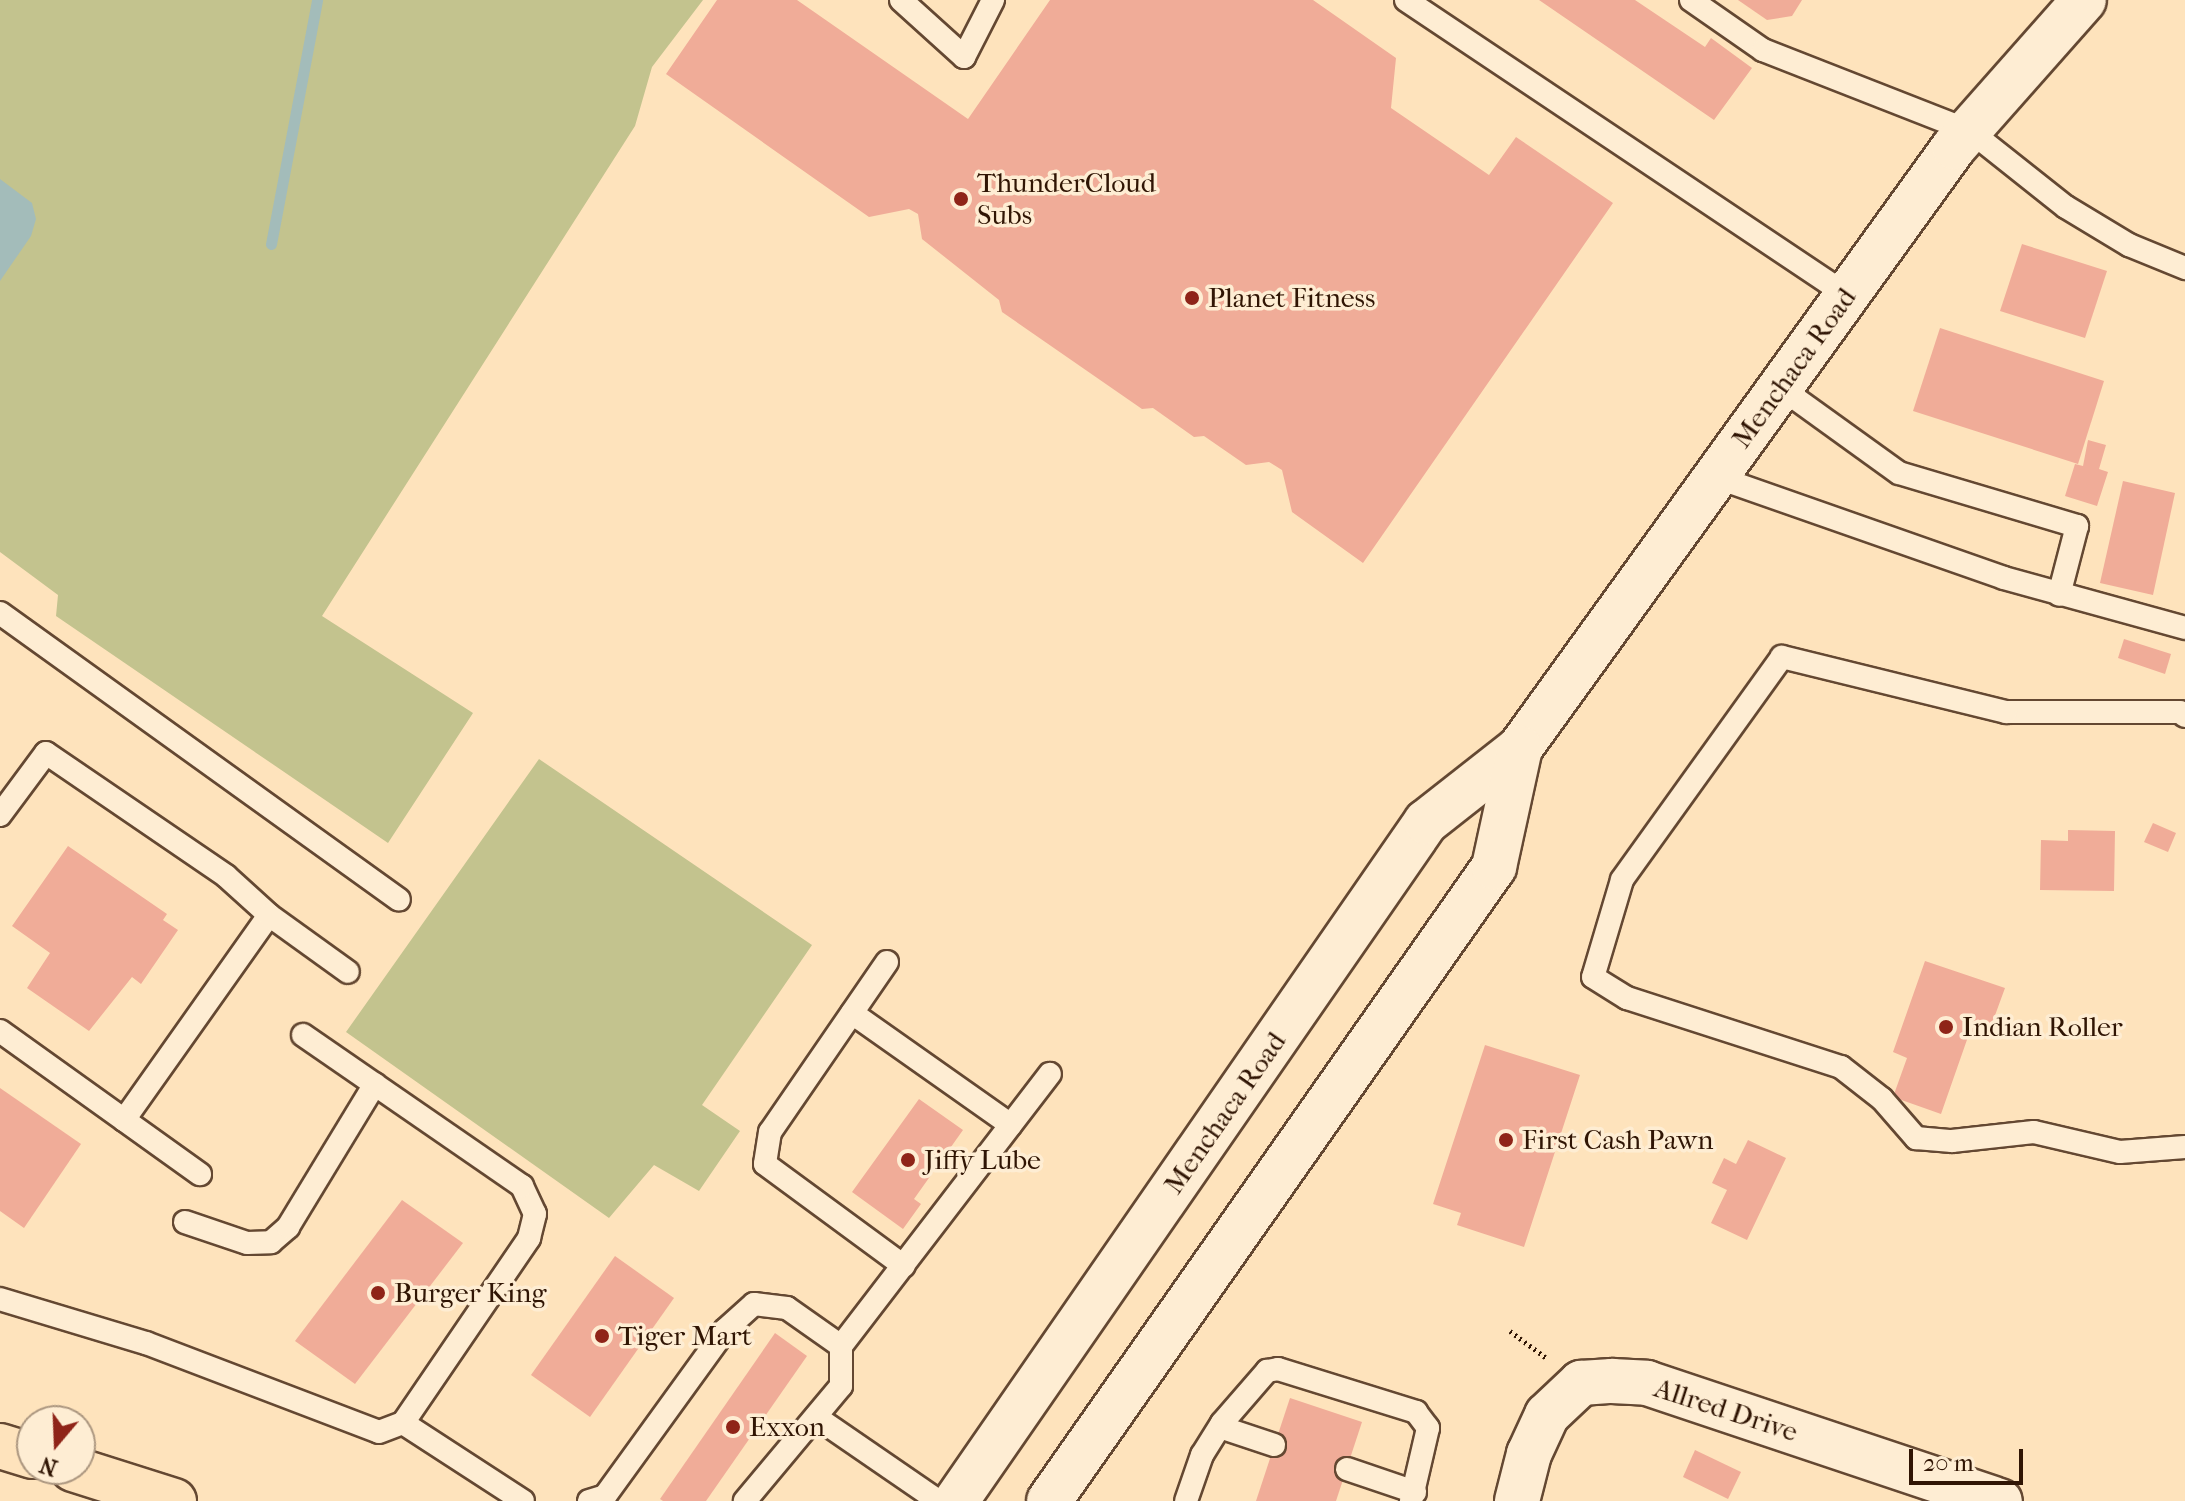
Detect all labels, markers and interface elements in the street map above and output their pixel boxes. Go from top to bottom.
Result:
place label: ThunderCloud Subs [977,166,1156,232]
marker: ThunderCloud Subs [952,190,970,208]
place label: Planet Fitness [1208,281,1375,315]
street label: Menchaca Road [1725,281,1863,455]
marker: Planet Fitness [1183,289,1201,307]
place label: Indian Roller [1962,1010,2123,1044]
marker: Indian Roller [1937,1018,1955,1036]
street label: Menchaca Road [1157,1026,1293,1200]
place label: First Cash Pawn [1522,1123,1713,1157]
marker: First Cash Pawn [1497,1131,1515,1149]
place label: Jiffy Lube [924,1143,1041,1177]
marker: Jiffy Lube [899,1151,917,1169]
place label: Burger King [394,1276,546,1310]
marker: Burger King [369,1284,387,1302]
place label: Tiger Mart [618,1319,752,1353]
marker: Tiger Mart [593,1327,611,1345]
street label: Allred Drive [1650,1371,1802,1449]
north arrow [16,1405,96,1485]
place label: Exxon [749,1410,825,1444]
marker: Exxon [724,1418,742,1436]
scale bar [1913,1433,2027,1483]
text: 20 m [1923,1449,1974,1477]
text: N [37,1451,61,1481]

